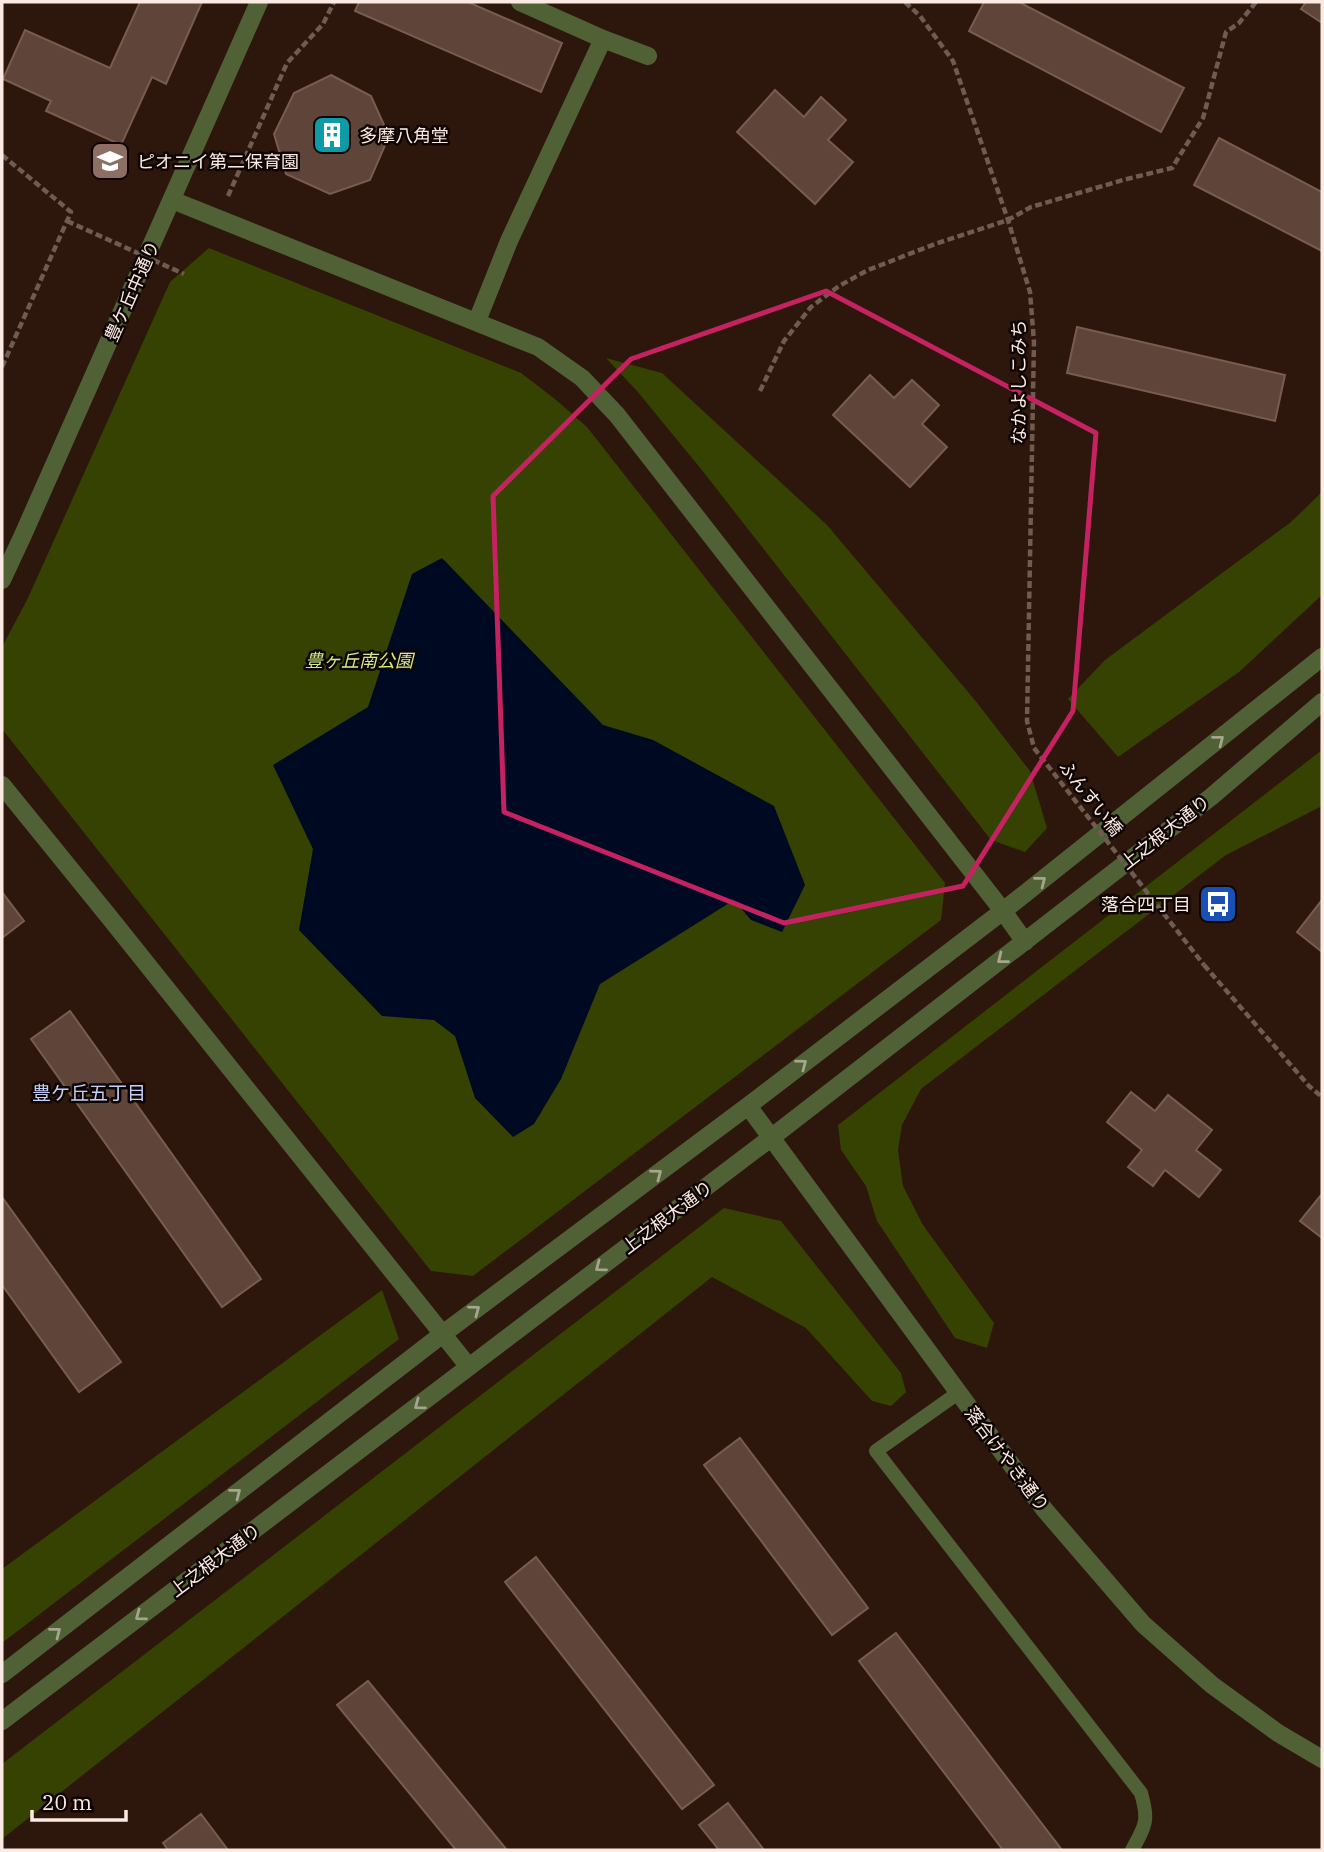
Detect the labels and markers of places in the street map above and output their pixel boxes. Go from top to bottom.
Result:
building icon: 多摩八角堂 [311,114,353,156]
place label: 多摩八角堂 [359,124,449,147]
school or university icon: ピオニイ第二保育園 [89,140,131,182]
place label: ピオニイ第二保育園 [137,150,299,173]
bus stop icon: 落合四丁目 [1197,883,1239,925]
place label: 落合四丁目 [1101,893,1191,916]

